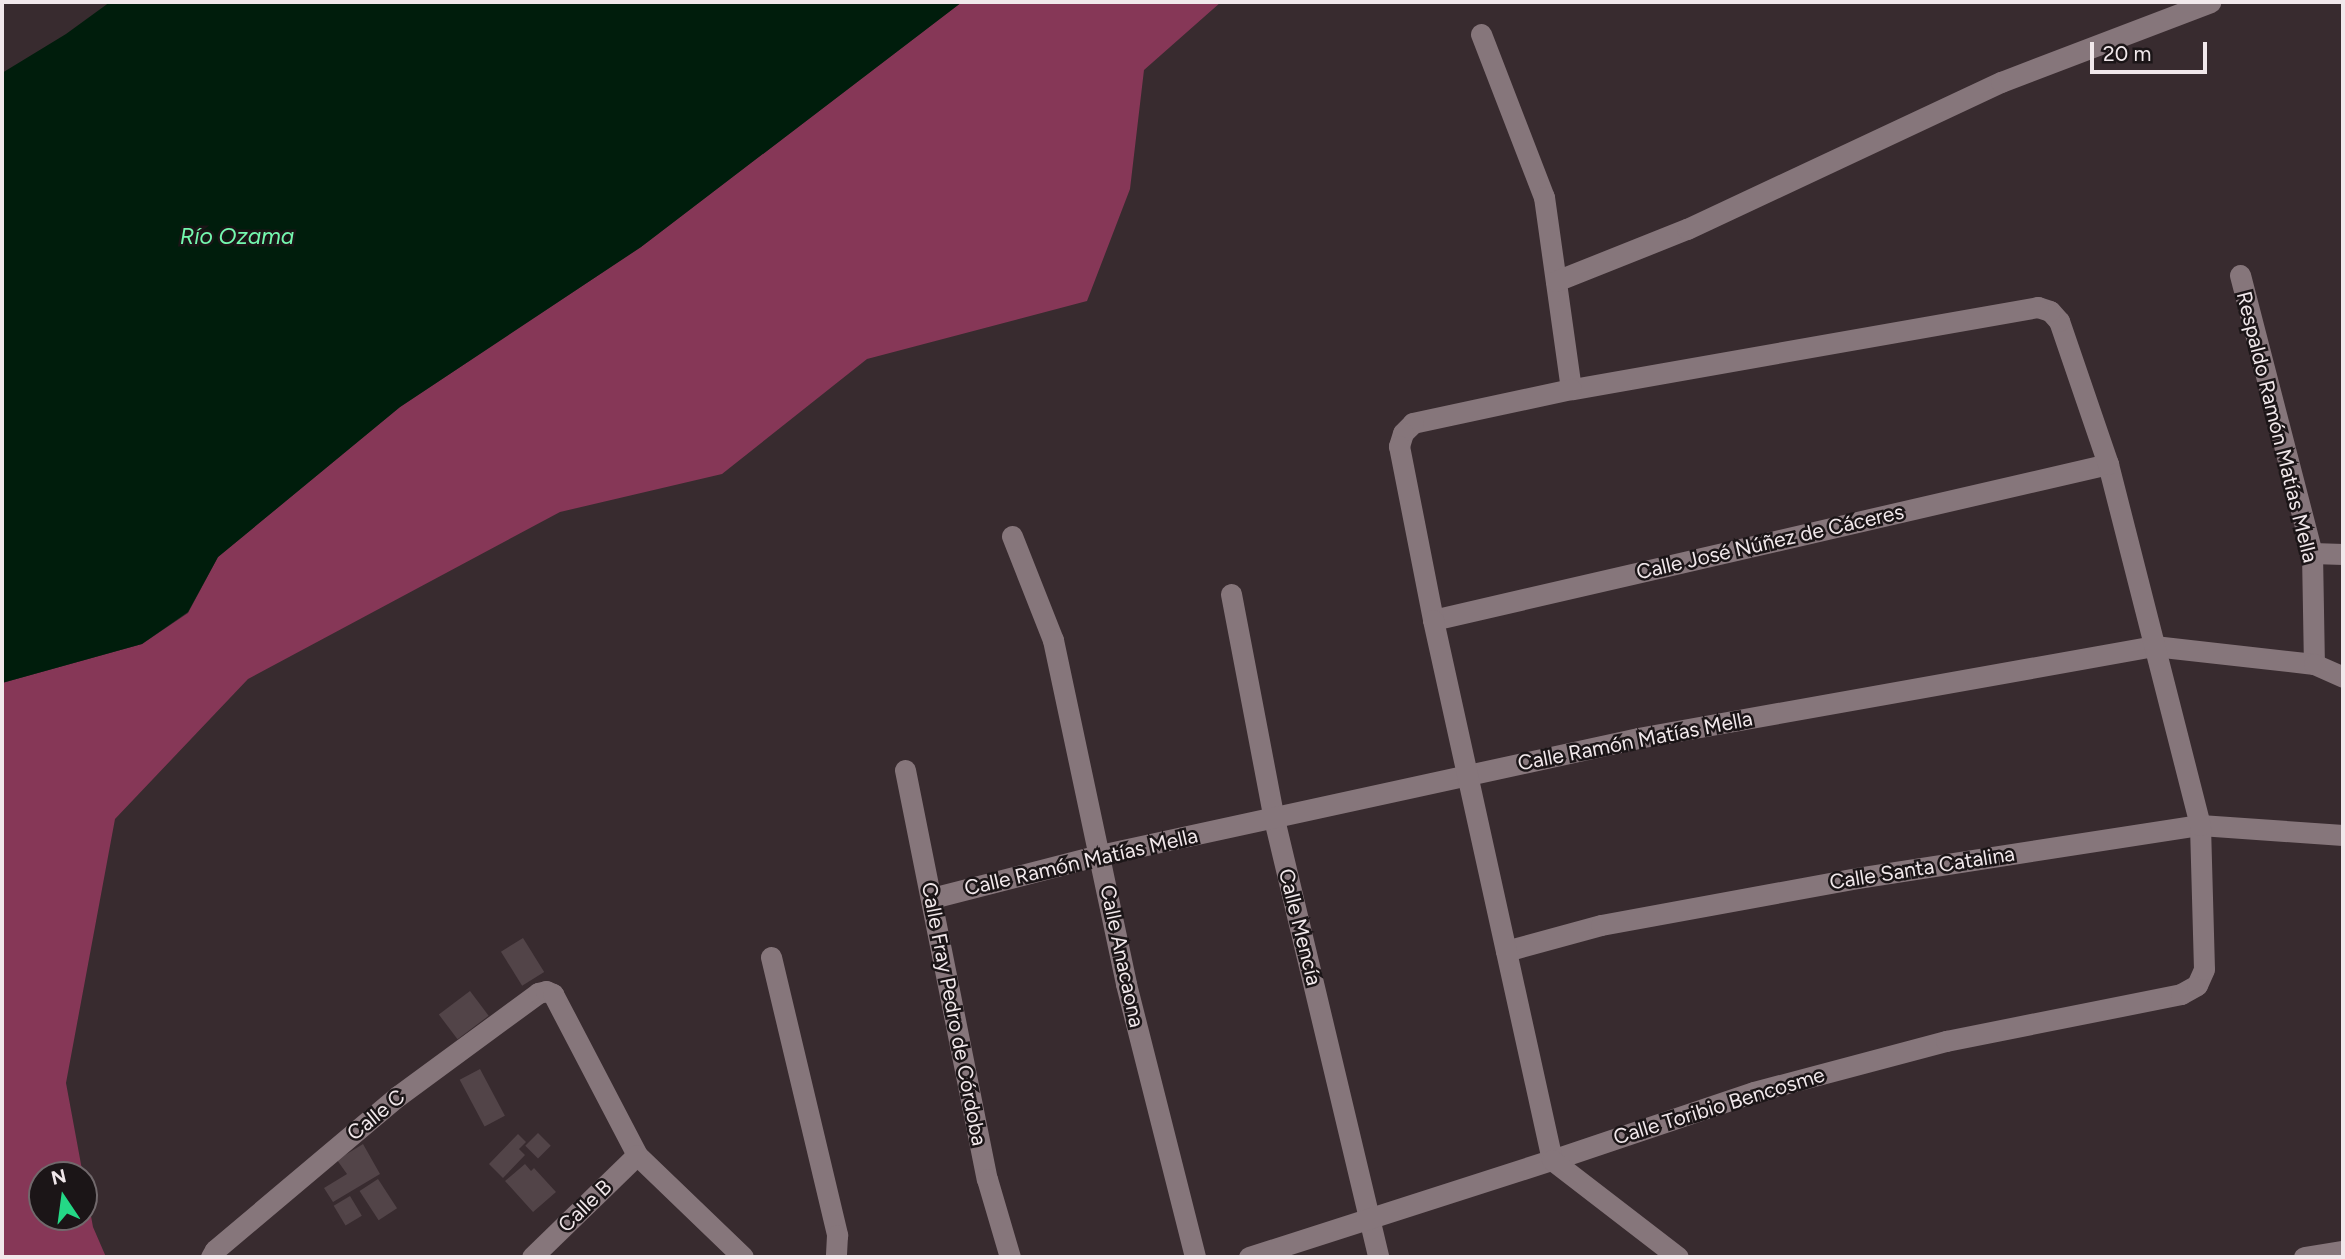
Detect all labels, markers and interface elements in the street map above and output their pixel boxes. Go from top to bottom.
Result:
scale bar [2093,28,2210,72]
text: 20 m [2103,41,2151,66]
water label: Río Ozama [180,222,294,250]
street label: Respaldo Ramón Matías Mella [2231,289,2323,565]
street label: Calle José Núñez de Cáceres [1634,499,1906,585]
street label: Calle Ramón Matías Mella [1515,706,1755,776]
street label: Calle Ramón Matías Mella [962,823,1200,901]
street label: Calle Santa Catalina [1828,841,2016,895]
street label: Calle Mencía [1273,866,1327,988]
street label: Calle Fray Pedro de Córdoba [916,880,992,1148]
street label: Calle Anacaona [1095,882,1149,1030]
street label: Calle Toribio Bencosme [1610,1062,1828,1150]
street label: Calle C [342,1084,410,1146]
north arrow [28,1161,98,1231]
text: N [49,1164,68,1190]
street label: Calle B [553,1175,617,1237]

